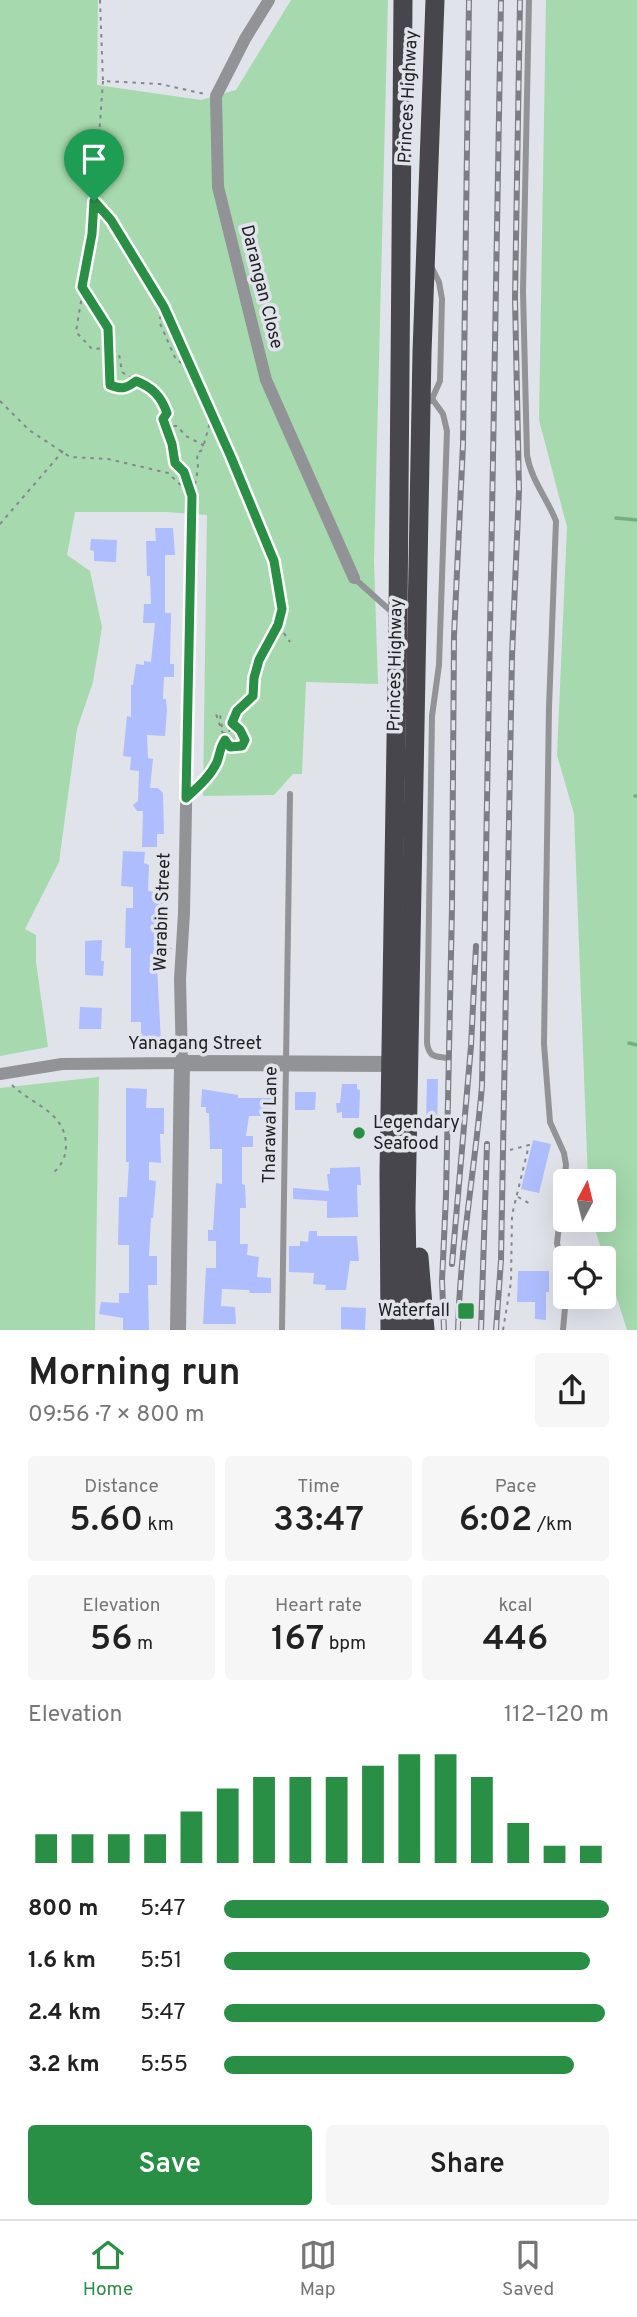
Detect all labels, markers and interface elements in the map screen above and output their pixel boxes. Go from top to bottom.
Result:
street label: Princes Highway [394,30,424,164]
pin [64,129,124,201]
icon: arrive [75,140,113,178]
street label: Darangan Close [234,223,288,351]
street label: Princes Highway [383,598,409,732]
street label: Warabin Street [149,852,177,972]
street label: Yanagang Street [128,1033,262,1056]
street label: Tharawal Lane [258,1066,284,1184]
place label: Legendary Seafood [373,1112,460,1156]
marker: Legendary Seafood [351,1125,367,1141]
north arrow [553,1169,616,1232]
map controls [553,1169,616,1309]
button: locate [553,1246,616,1309]
place label: Waterfall [378,1300,450,1323]
marker: Waterfall [456,1301,476,1321]
text: Morning run [28,1350,241,1399]
button: share [535,1353,609,1427]
text: 09:56 · 7 × 800 m [28,1401,204,1430]
text: Distance [84,1475,159,1499]
text: Time [297,1475,340,1499]
text: Pace [495,1475,536,1499]
text: 5.60 [69,1499,143,1543]
text: 33:47 [273,1499,364,1543]
text: 6:02 [459,1499,532,1543]
text: km [143,1513,174,1537]
text: /km [532,1513,572,1537]
text: Elevation [82,1594,161,1618]
text: Heart rate [275,1594,362,1618]
text: kcal [499,1594,532,1618]
text: 56 [90,1618,133,1662]
text: 167 [271,1618,324,1662]
text: 446 [483,1618,548,1662]
text: m [133,1632,153,1656]
text: bpm [324,1632,366,1656]
text: Elevation [28,1701,123,1730]
text: 112–120 m [504,1701,609,1730]
text: 800 m [28,1895,98,1924]
text: 5:47 [140,1895,186,1924]
text: 1.6 km [28,1947,96,1976]
text: 5:51 [140,1947,182,1976]
text: 2.4 km [28,1999,101,2028]
text: 5:47 [140,1999,186,2028]
text: 3.2 km [28,2051,100,2080]
text: 5:55 [140,2051,188,2080]
button: Save [28,2125,312,2205]
button: Share [326,2125,609,2205]
tab: Home [83,2236,133,2302]
tab: Map [299,2236,337,2302]
tab: Saved [502,2236,554,2302]

